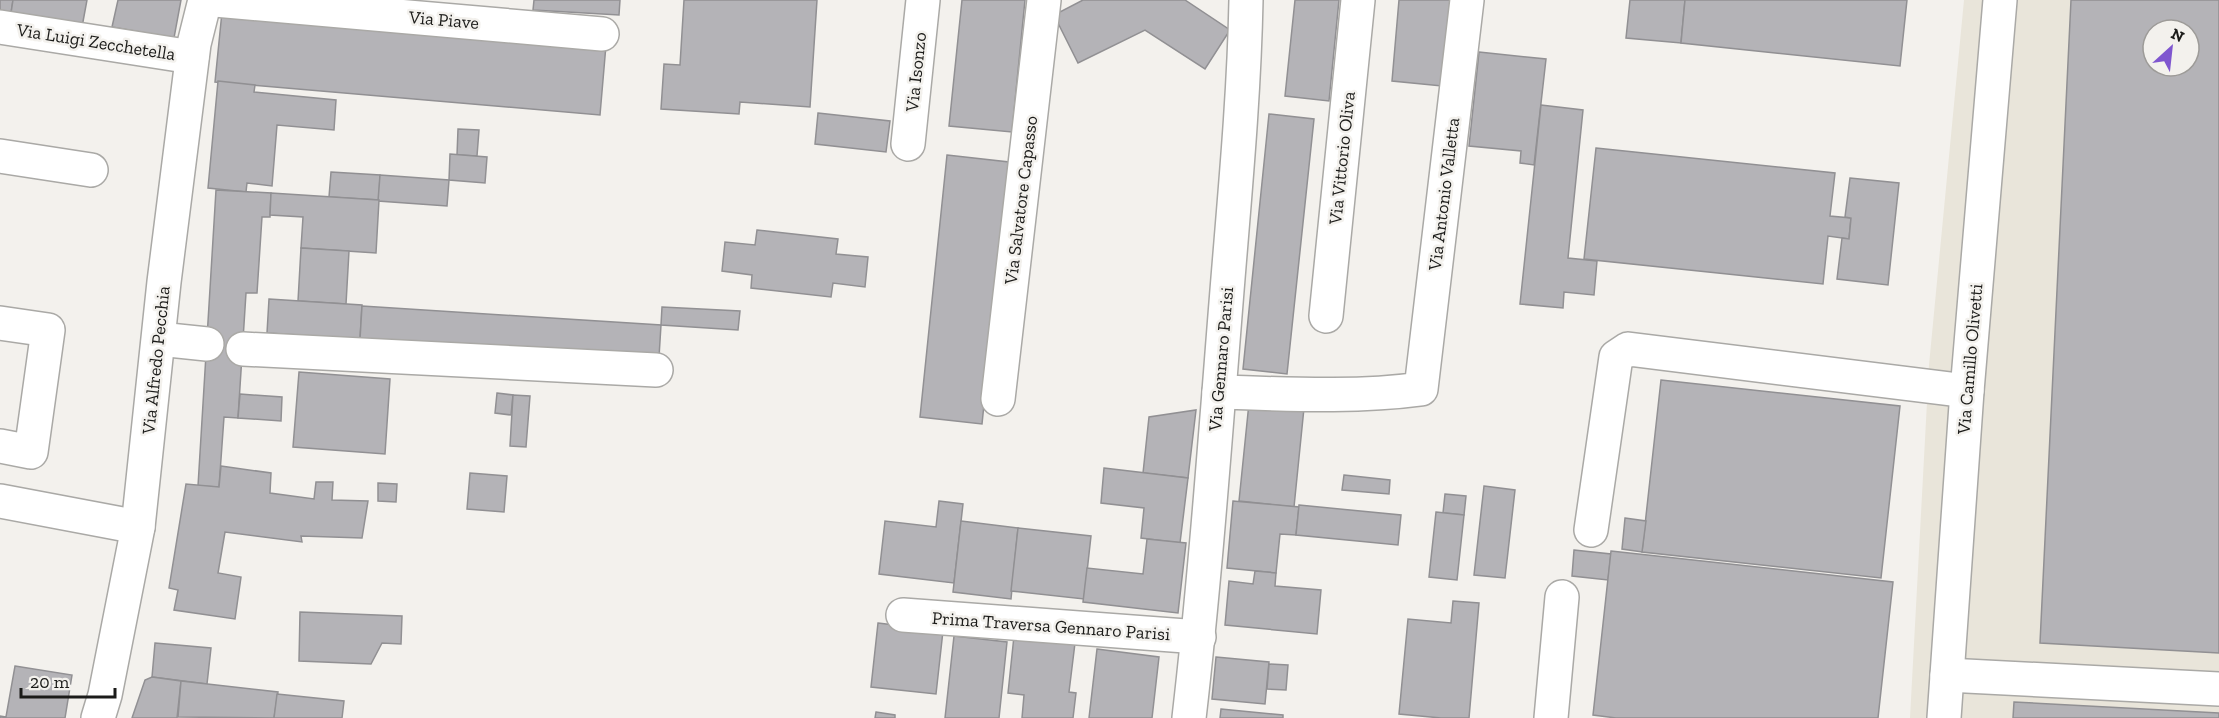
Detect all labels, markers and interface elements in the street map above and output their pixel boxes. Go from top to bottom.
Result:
street label: Via Piave [407,6,480,34]
street label: Via Luigi Zecchetella [14,18,177,65]
north arrow [2141,18,2201,78]
text: N [2168,24,2187,46]
street label: Via Isonzo [901,31,931,114]
street label: Via Vittorio Oliva [1324,90,1360,227]
street label: Via Salvatore Capasso [1000,114,1042,287]
street label: Via Antonio Valletta [1424,116,1464,273]
street label: Via Camillo Olivetti [1952,283,1988,436]
street label: Via Alfredo Pecchia [137,285,175,436]
street label: Via Gennaro Parisi [1204,286,1238,433]
street label: Prima Traversa Gennaro Parisi [931,607,1171,645]
scale bar [21,661,116,699]
text: 20 m [30,671,70,693]

